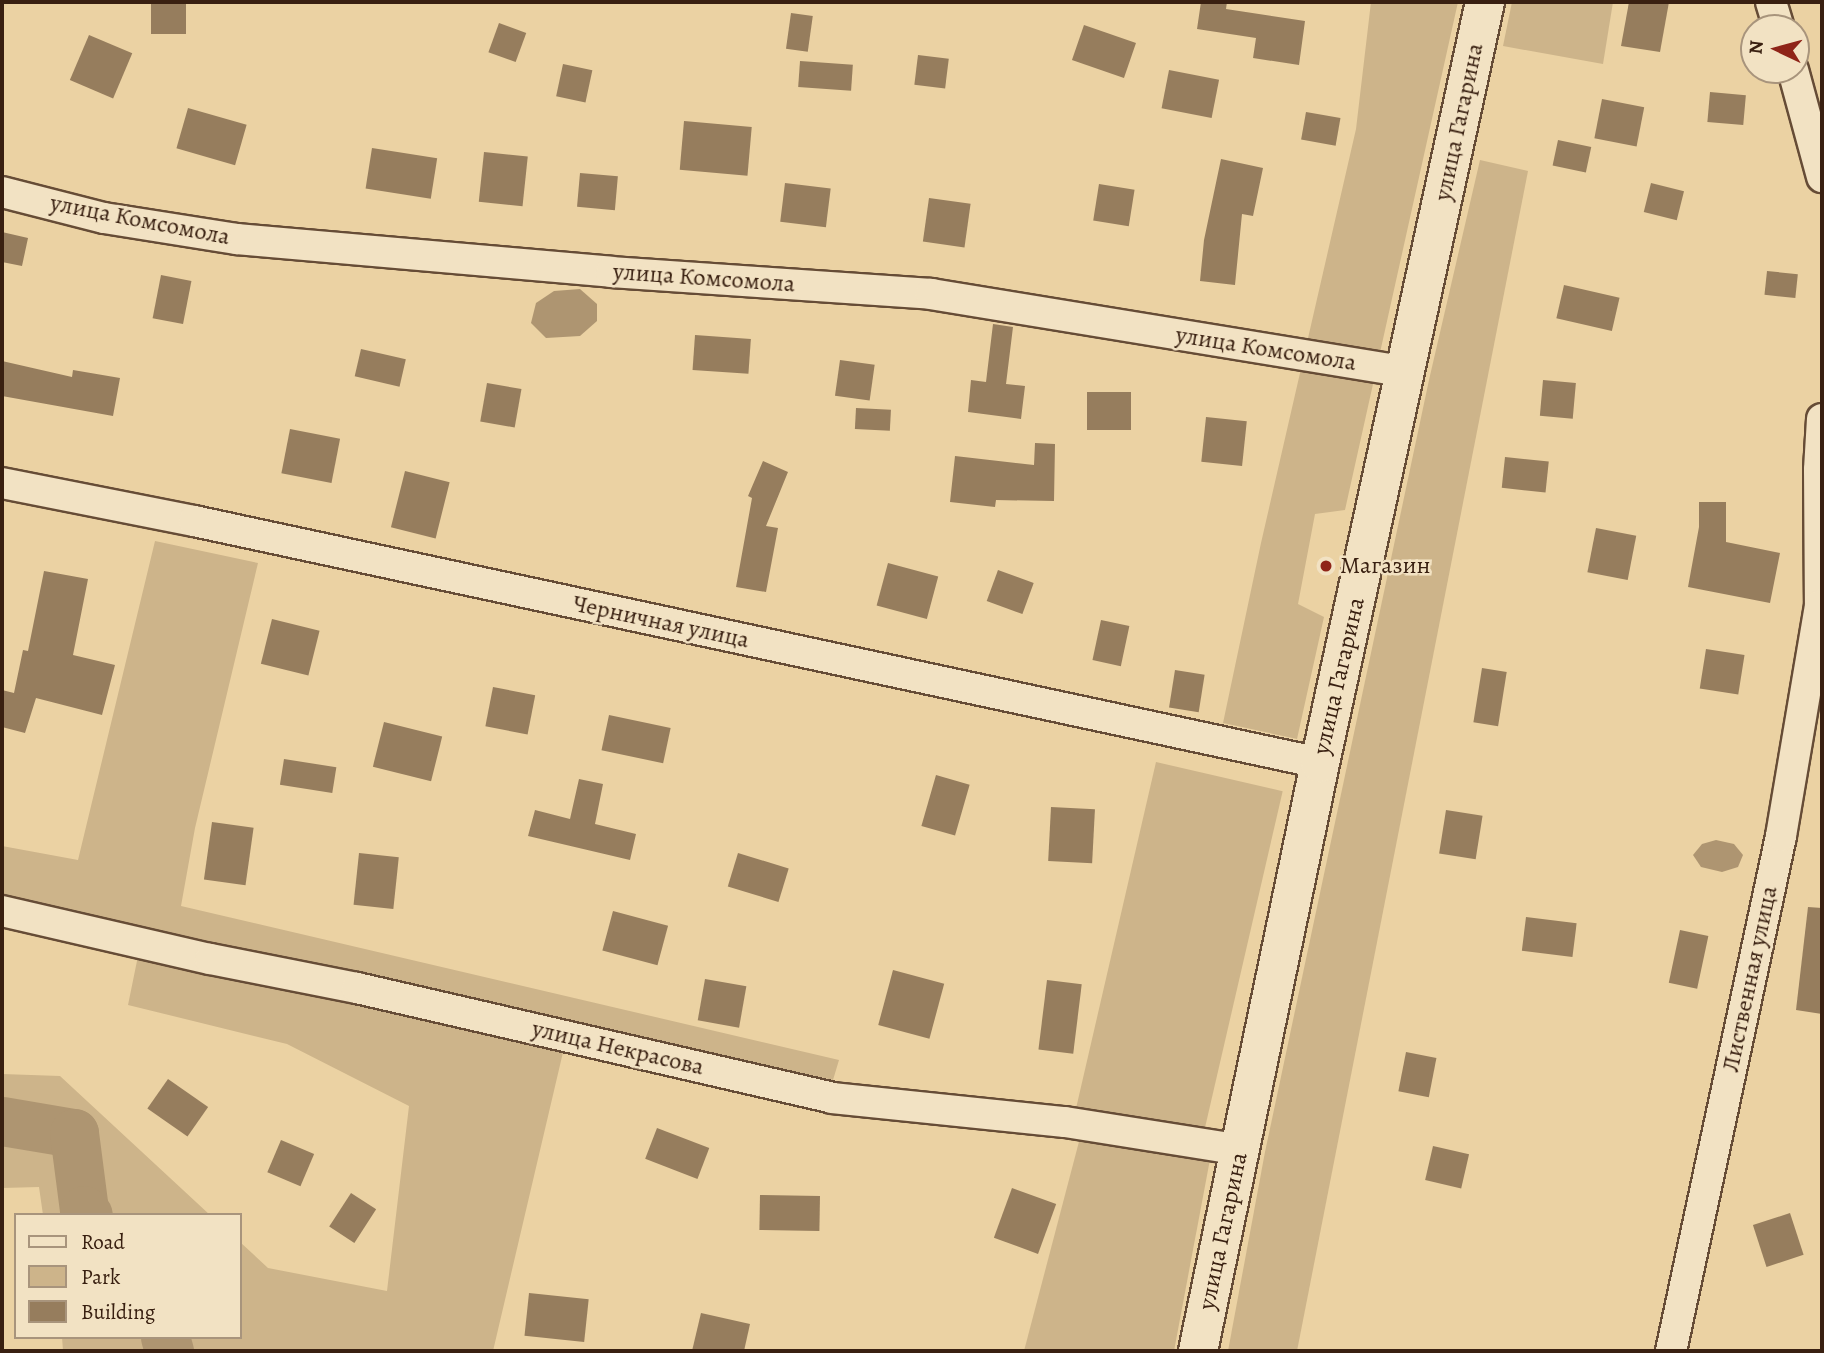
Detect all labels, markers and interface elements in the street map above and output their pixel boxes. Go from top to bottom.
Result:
north arrow [1740,14,1810,84]
text: N [1743,39,1770,55]
street label: улица Гагарина [1428,41,1490,203]
street label: улица Комсомола [48,188,232,252]
street label: улица Комсомола [612,257,796,299]
street label: улица Комсомола [1174,321,1358,377]
place label: Магазин [1340,552,1431,580]
marker: Магазин [1318,558,1334,574]
street label: Черничная улица [570,589,752,655]
street label: улица Гагарина [1307,595,1371,757]
street label: Лиственная улица [1716,883,1784,1075]
street label: улица Некрасова [529,1014,707,1082]
street label: улица Гагарина [1192,1150,1254,1312]
legend [14,1213,242,1339]
text: Road [81,1228,125,1256]
text: Park [81,1263,120,1291]
text: Building [81,1298,155,1326]

